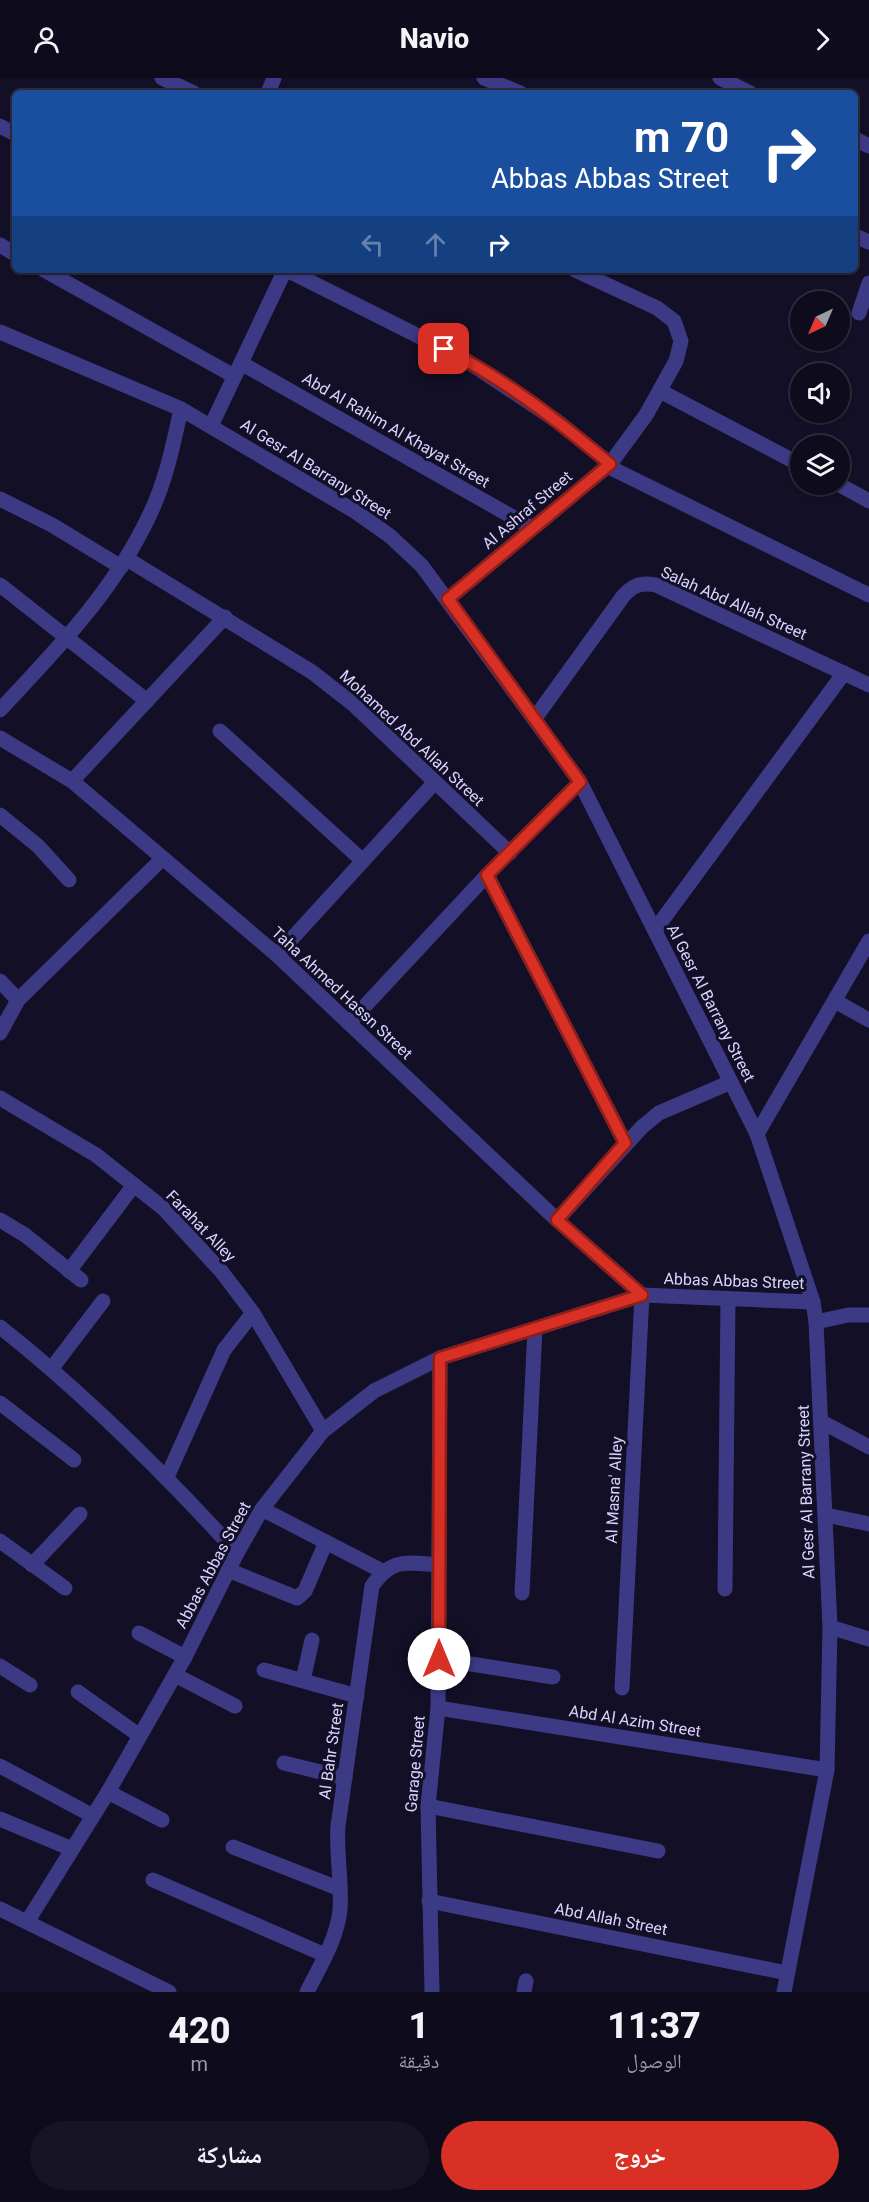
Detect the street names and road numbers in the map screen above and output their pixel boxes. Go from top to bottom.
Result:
street label: Abd Al Rahim Al Khayat Street [299,368,493,492]
street label: Al Gesr Al Barrany Street [237,415,395,523]
street label: Al Ashraf Street [478,467,576,553]
street label: Salah Abd Allah Street [658,562,810,644]
street label: Mohamed Abd Allah Street [336,666,488,810]
street label: Al Gesr Al Barrany Street [663,921,759,1085]
street label: Taha Ahmed Hassn Street [268,923,416,1063]
street label: Farahat Alley [162,1186,240,1266]
street label: Abbas Abbas Street [663,1269,805,1293]
street label: Al Gesr Al Barrany Street [793,1405,819,1579]
street label: Al Masna' Alley [602,1436,626,1544]
street label: Abbas Abbas Street [172,1498,254,1632]
street label: Al Bahr Street [315,1701,347,1801]
street label: Abd Al Azim Street [568,1701,702,1741]
street label: Garage Street [401,1715,429,1813]
street label: Abd Allah Street [553,1899,669,1939]

